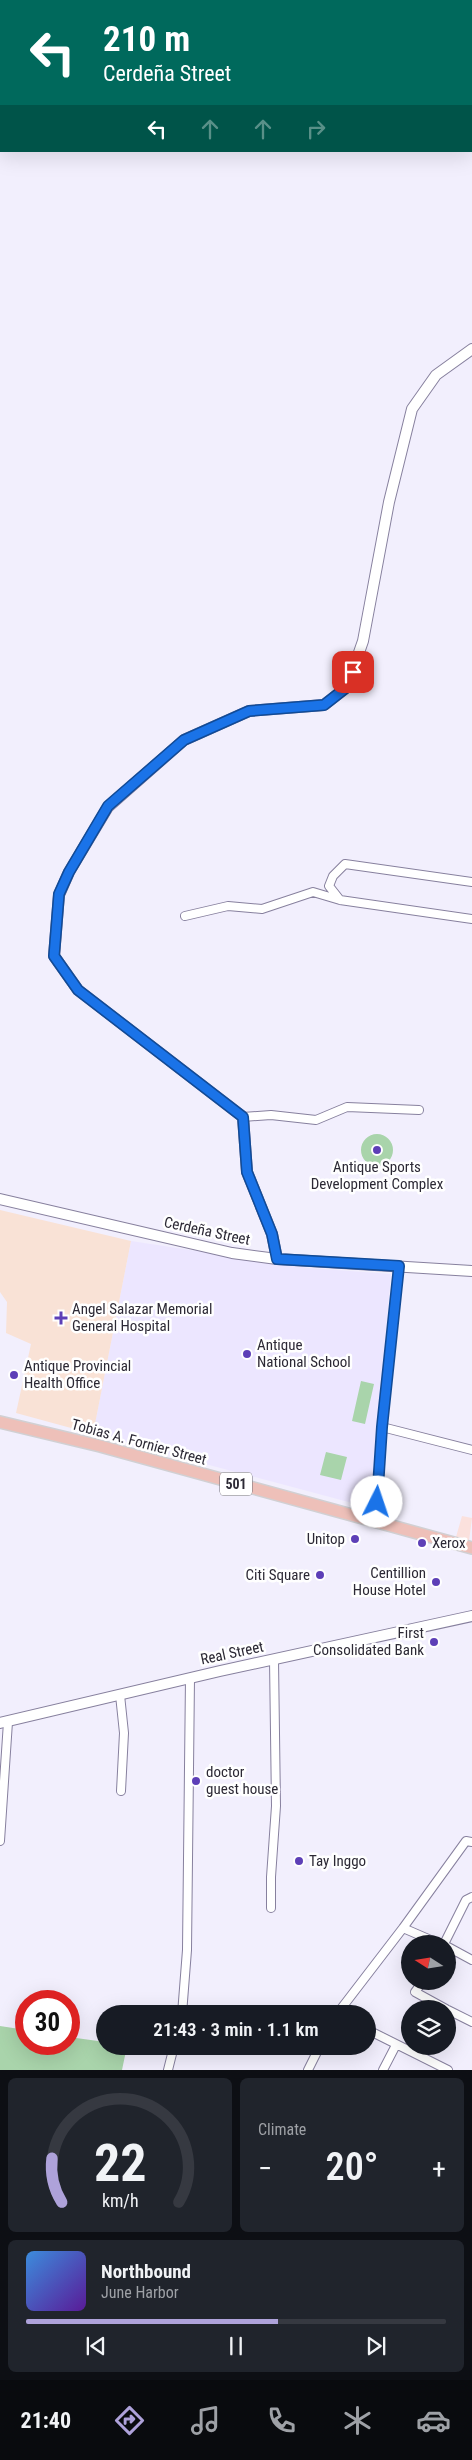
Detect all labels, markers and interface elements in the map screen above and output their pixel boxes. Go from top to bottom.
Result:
text: 210 m [103,19,190,60]
icon: left [20,20,85,85]
text: Cerdeña Street [103,61,231,86]
icon: left [143,115,171,143]
icon: ahead [196,115,224,143]
icon: ahead [249,115,277,143]
icon: right [302,115,330,143]
pin [332,651,374,693]
icon: arrive [339,658,367,686]
marker: Antique Sports Development Complex [371,1144,383,1156]
place label: Antique Sports Development Complex [311,1158,444,1193]
street label: Cerdeña Street [162,1213,252,1249]
place label: Angel Salazar Memorial General Hospital [72,1300,212,1335]
marker: Angel Salazar Memorial General Hospital [54,1311,68,1325]
place label: Antique National School [257,1336,351,1371]
marker: Antique National School [241,1348,253,1360]
place label: Antique Provincial Health Office [24,1357,131,1392]
marker: Antique Provincial Health Office [8,1369,20,1381]
street label: Tobias A. Fornier Street [70,1415,208,1469]
road number: 501 [220,1472,252,1496]
position arrow [350,1475,402,1527]
place label: Unitop [307,1530,345,1548]
marker: Unitop [349,1533,361,1545]
place label: Xerox [432,1534,466,1552]
marker: Xerox [416,1537,428,1549]
place label: Centillion House Hotel [353,1564,426,1599]
place label: Citi Square [246,1566,310,1584]
marker: Citi Square [314,1569,326,1581]
marker: Centillion House Hotel [430,1576,442,1588]
place label: First Consolidated Bank [313,1624,424,1659]
marker: First Consolidated Bank [428,1636,440,1648]
street label: Real Street [199,1638,265,1668]
place label: doctor guest house [206,1763,278,1798]
marker: doctor guest house [190,1775,202,1787]
place label: Tay Inggo [309,1852,366,1870]
marker: Tay Inggo [293,1855,305,1867]
north arrow [401,1935,456,1990]
map controls [401,1935,456,2055]
speed limit sign: 30 [15,1990,80,2055]
button: layers [401,2000,456,2055]
text: 21:43 · 3 min · 1.1 km [153,2018,319,2041]
text: Climate [258,2120,306,2139]
text: 22 [94,2133,146,2194]
text: 20° [326,2145,378,2189]
text: − [258,2152,272,2185]
text: + [432,2152,446,2185]
text: km/h [102,2190,138,2211]
text: Northbound [101,2260,191,2283]
text: June Harbor [101,2283,179,2302]
icon: previous [82,2332,110,2360]
icon: pause [222,2332,250,2360]
icon: next [362,2332,390,2360]
icon: directions [112,2403,147,2438]
icon: music [188,2403,223,2438]
icon: phone [264,2403,299,2438]
icon: climate [340,2403,375,2438]
icon: car [416,2403,451,2438]
text: 21:40 [21,2408,71,2433]

